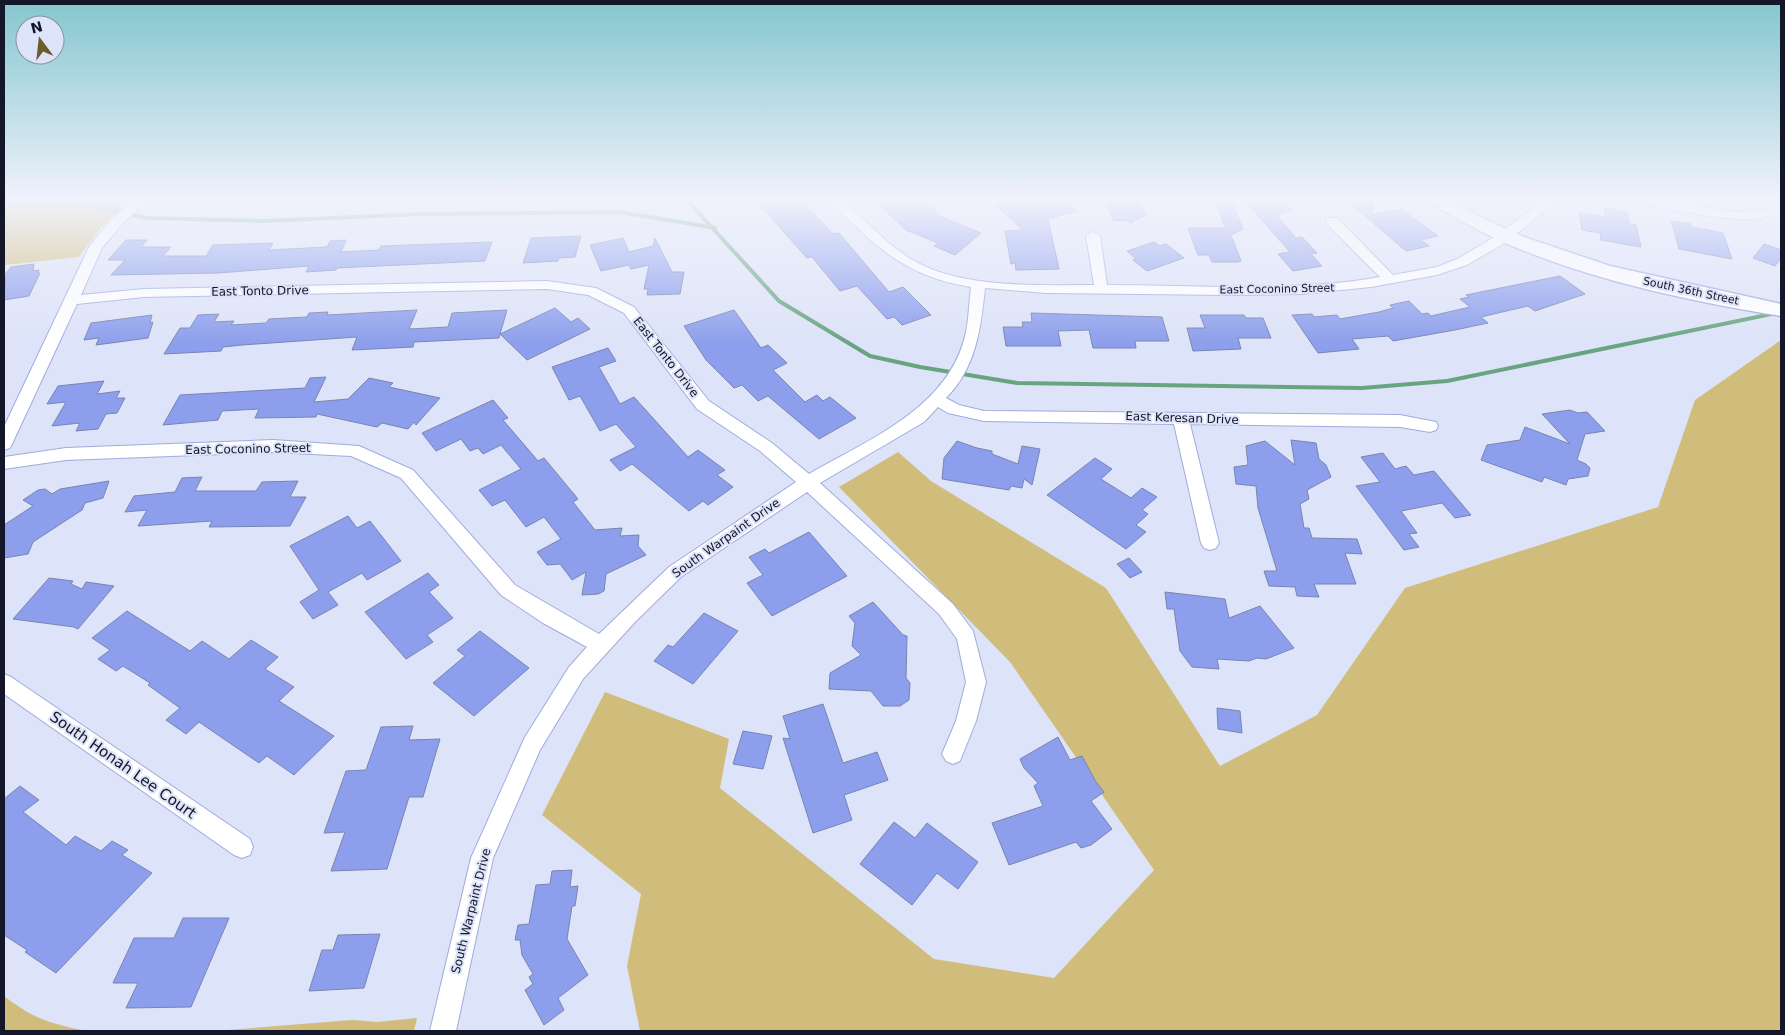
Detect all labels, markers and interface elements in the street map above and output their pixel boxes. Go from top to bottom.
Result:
north arrow [15,15,65,65]
text: N [29,18,44,37]
street label: South 36th Street [1642,274,1741,308]
street label: East Coconino Street [1219,281,1335,297]
street label: East Tonto Drive [211,283,309,299]
street label: East Tonto Drive [630,314,702,400]
street label: East Keresan Drive [1125,409,1239,427]
street label: East Coconino Street [185,441,311,457]
street label: South Warpaint Drive [669,495,783,581]
street label: South Honah Lee Court [46,708,200,822]
street label: South Warpaint Drive [449,847,493,975]

